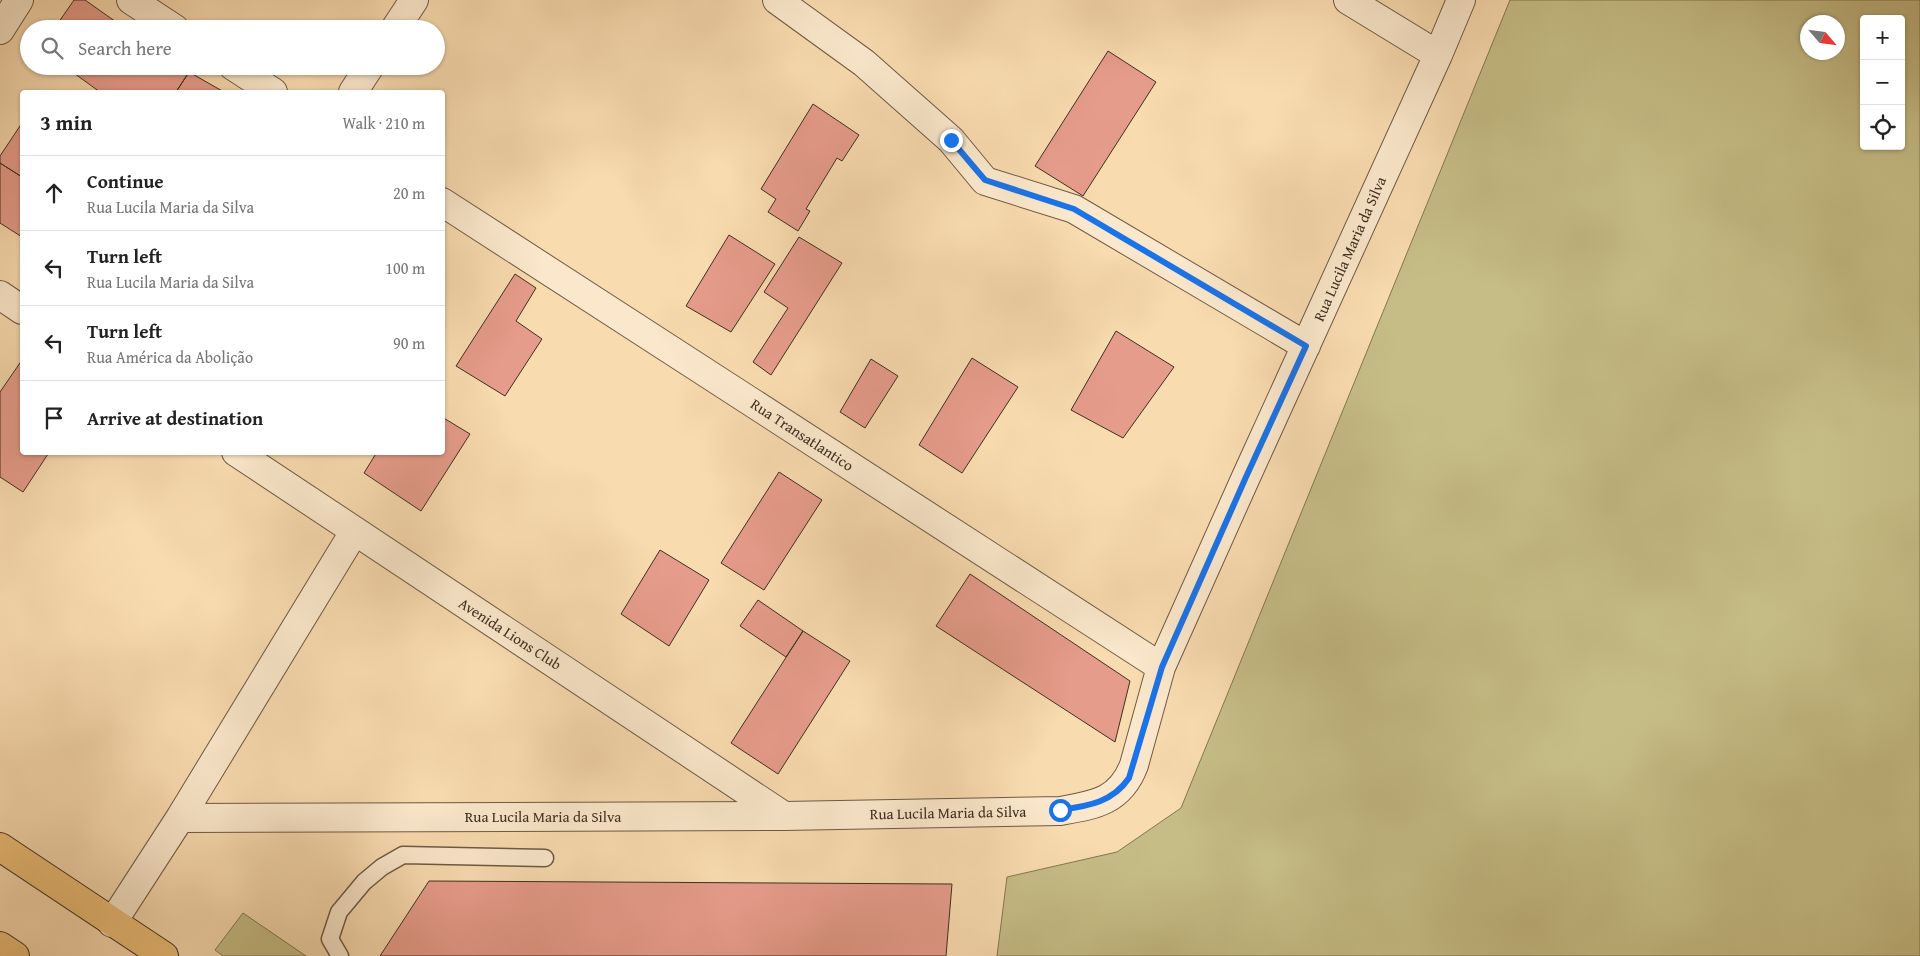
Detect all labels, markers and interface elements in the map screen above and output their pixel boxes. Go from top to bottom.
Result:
north arrow [1800,15,1845,60]
map controls [1860,15,1905,150]
button: + [1860,15,1905,60]
search box [20,20,445,75]
icon: search [38,34,66,62]
text: Search here [78,34,172,62]
button: − [1860,60,1905,105]
button: locate [1860,105,1905,150]
text: 3 min [40,107,92,138]
text: Walk · 210 m [342,111,425,135]
route end [940,129,963,152]
text: Continue [87,167,164,195]
street label: Rua Lucila Maria da Silva [1308,173,1391,325]
icon: ahead [40,179,68,207]
text: 20 m [393,181,425,205]
text: Rua Lucila Maria da Silva [87,195,254,219]
text: Turn left [87,242,162,270]
icon: left [40,254,68,282]
text: 100 m [385,256,425,280]
text: Rua Lucila Maria da Silva [87,270,254,294]
text: Turn left [87,317,162,345]
icon: left [40,329,68,357]
text: 90 m [393,331,425,355]
text: Rua América da Abolição [87,345,253,369]
street label: Rua Transatlantico [747,393,858,476]
icon: arrive [40,404,68,432]
text: Arrive at destination [87,404,263,432]
street label: Avenida Lions Club [455,592,566,675]
route start [1049,799,1072,822]
street label: Rua Lucila Maria da Silva [870,801,1026,824]
street label: Rua Lucila Maria da Silva [465,806,621,827]

